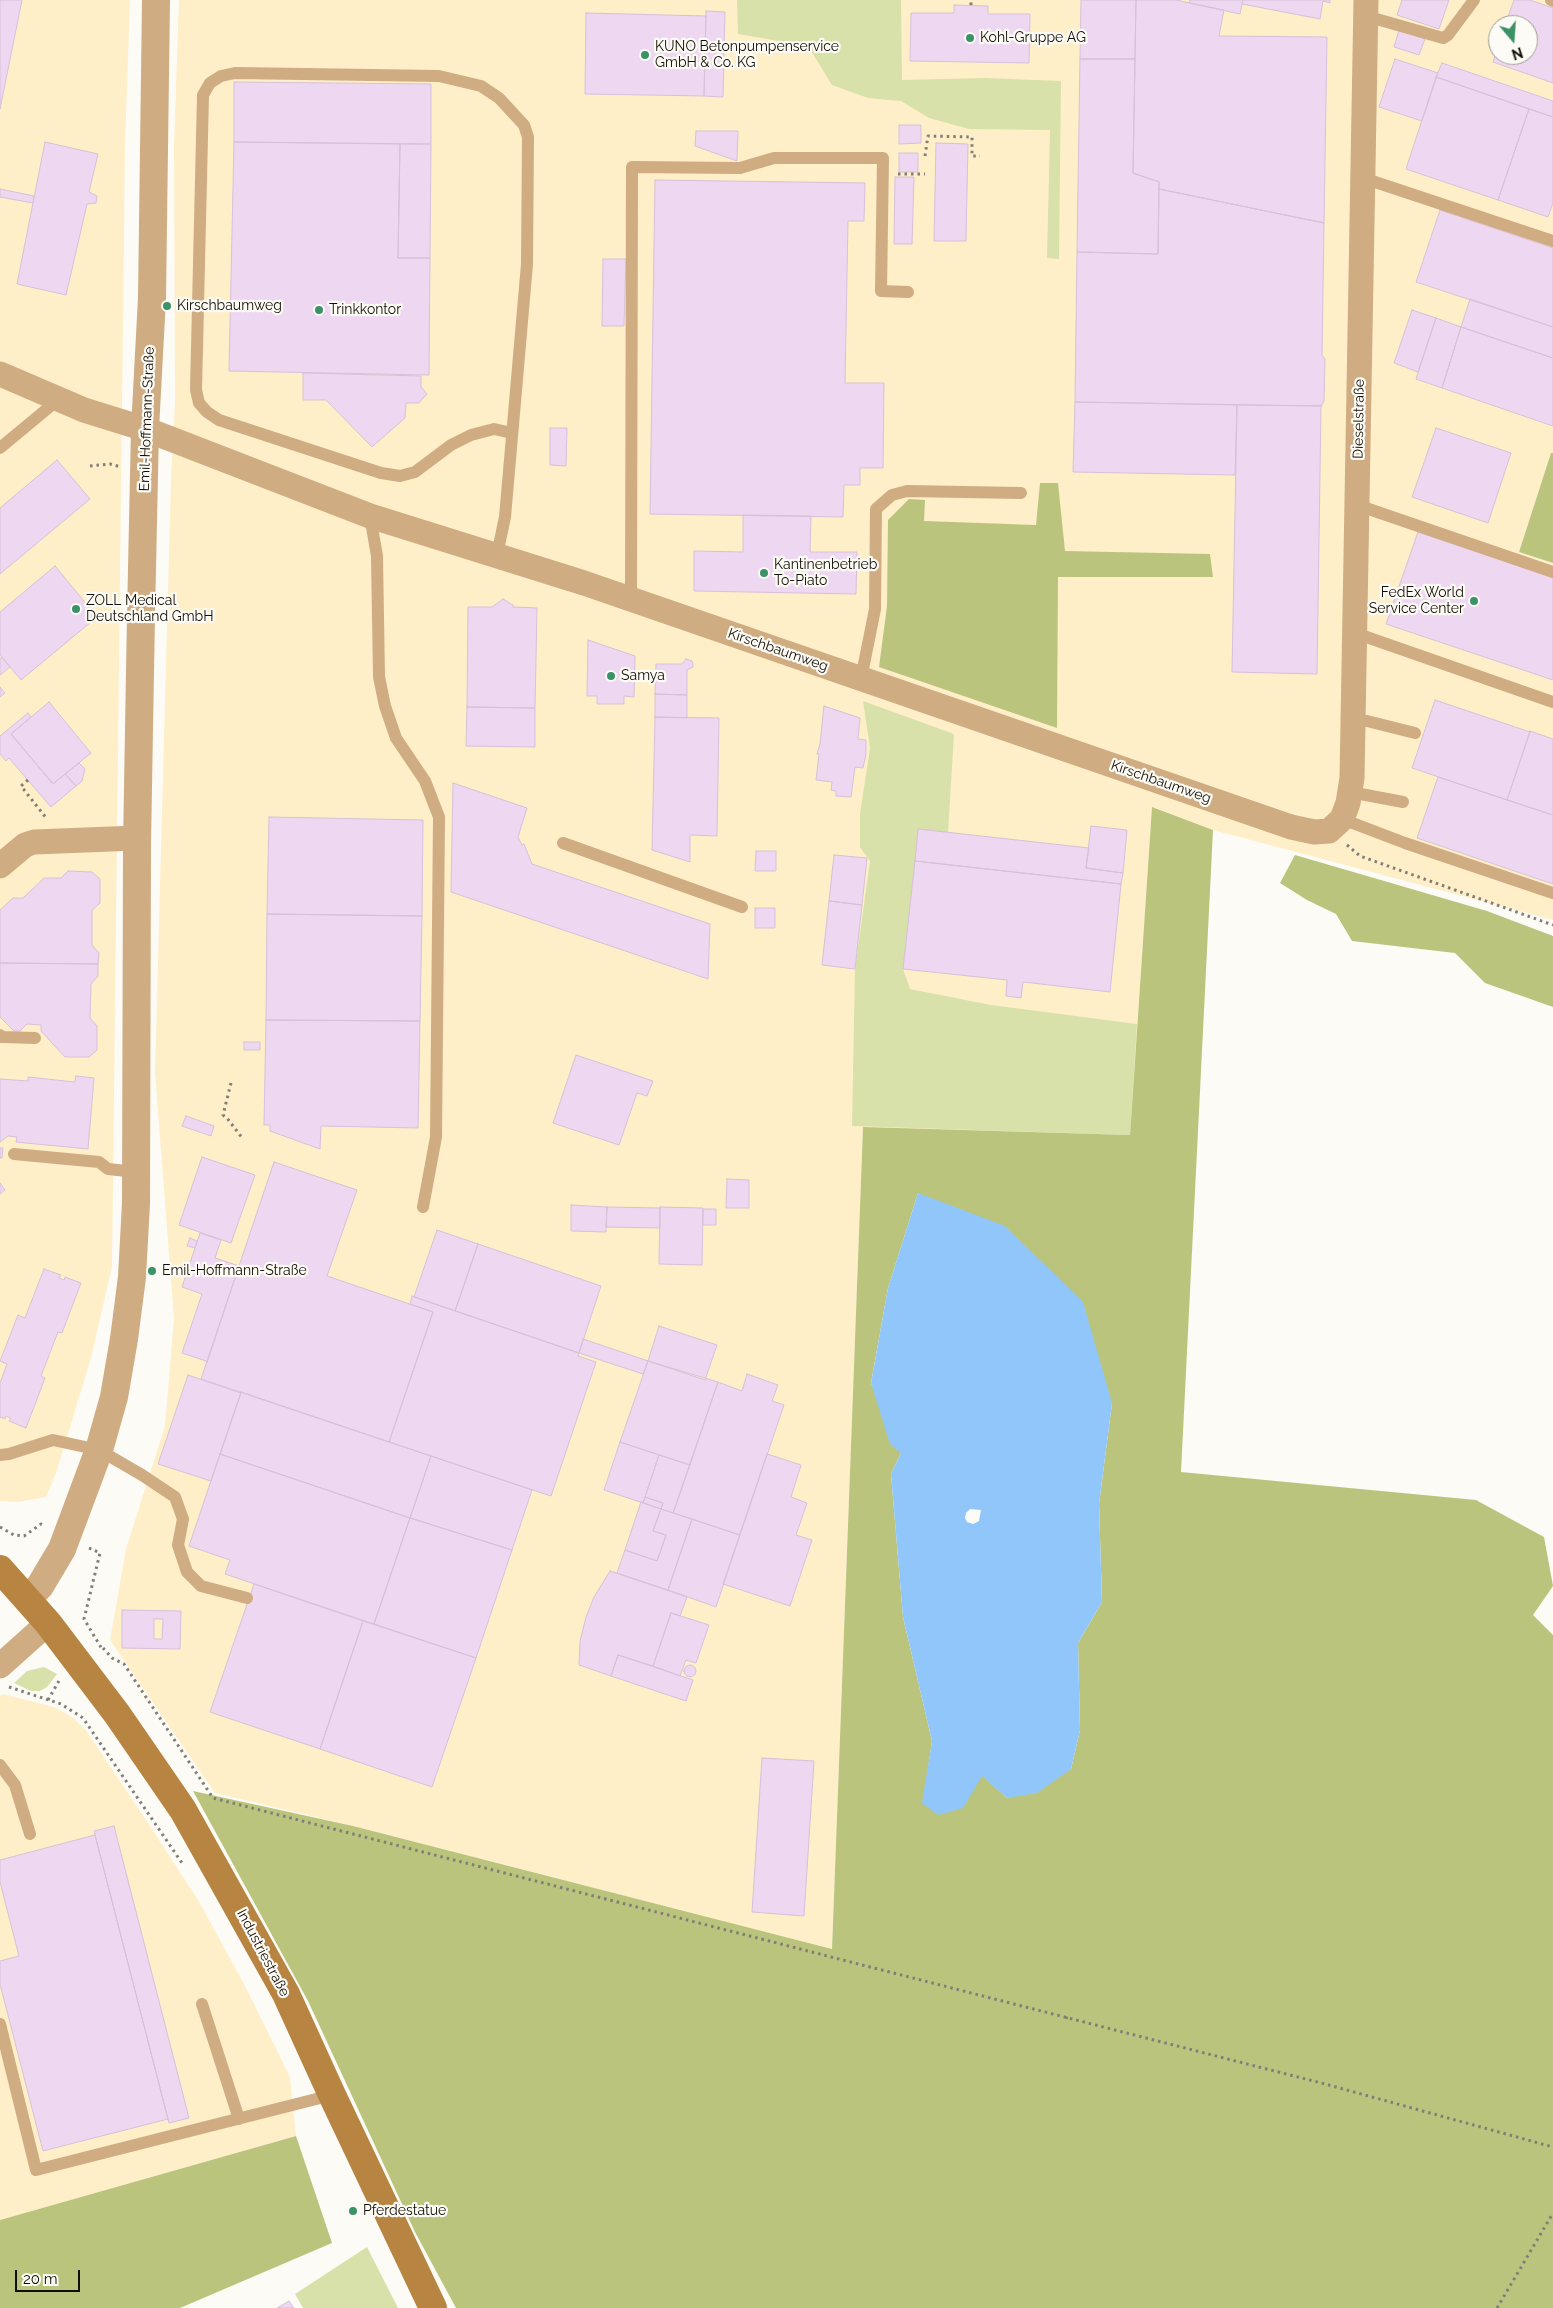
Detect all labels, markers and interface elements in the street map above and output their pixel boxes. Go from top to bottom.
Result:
north arrow [1488,15,1538,65]
place label: Kohl-Gruppe AG [980,30,1086,46]
marker: Kohl-Gruppe AG [964,32,976,44]
place label: KUNO Betonpumpenservice GmbH & Co. KG [655,39,839,72]
text: N [1510,44,1525,63]
marker: KUNO Betonpumpenservice GmbH & Co. KG [639,49,651,61]
place label: Kirschbaumweg [177,298,282,314]
marker: Kirschbaumweg [161,300,173,312]
place label: Trinkkontor [329,302,401,318]
marker: Trinkkontor [313,304,325,316]
street label: Emil-Hoffmann-Straße [136,346,158,492]
street label: Dieselstraße [1350,379,1368,459]
place label: Kantinenbetrieb To-Piato [774,557,877,590]
marker: Kantinenbetrieb To-Piato [758,567,770,579]
place label: FedEx World Service Center [1369,585,1464,618]
place label: ZOLL Medical Deutschland GmbH [86,593,213,626]
marker: FedEx World Service Center [1468,595,1480,607]
marker: ZOLL Medical Deutschland GmbH [70,603,82,615]
street label: Kirschbaumweg [726,625,830,675]
place label: Samya [621,668,665,684]
marker: Samya [605,670,617,682]
street label: Kirschbaumweg [1109,757,1213,807]
place label: Emil-Hoffmann-Straße [162,1263,307,1279]
marker: Emil-Hoffmann-Straße [146,1265,158,1277]
street label: Industriestraße [233,1907,293,1999]
place label: Pferdestatue [363,2203,446,2219]
marker: Pferdestatue [347,2205,359,2217]
scale bar [18,2260,82,2292]
text: 20 m [23,2270,58,2288]

